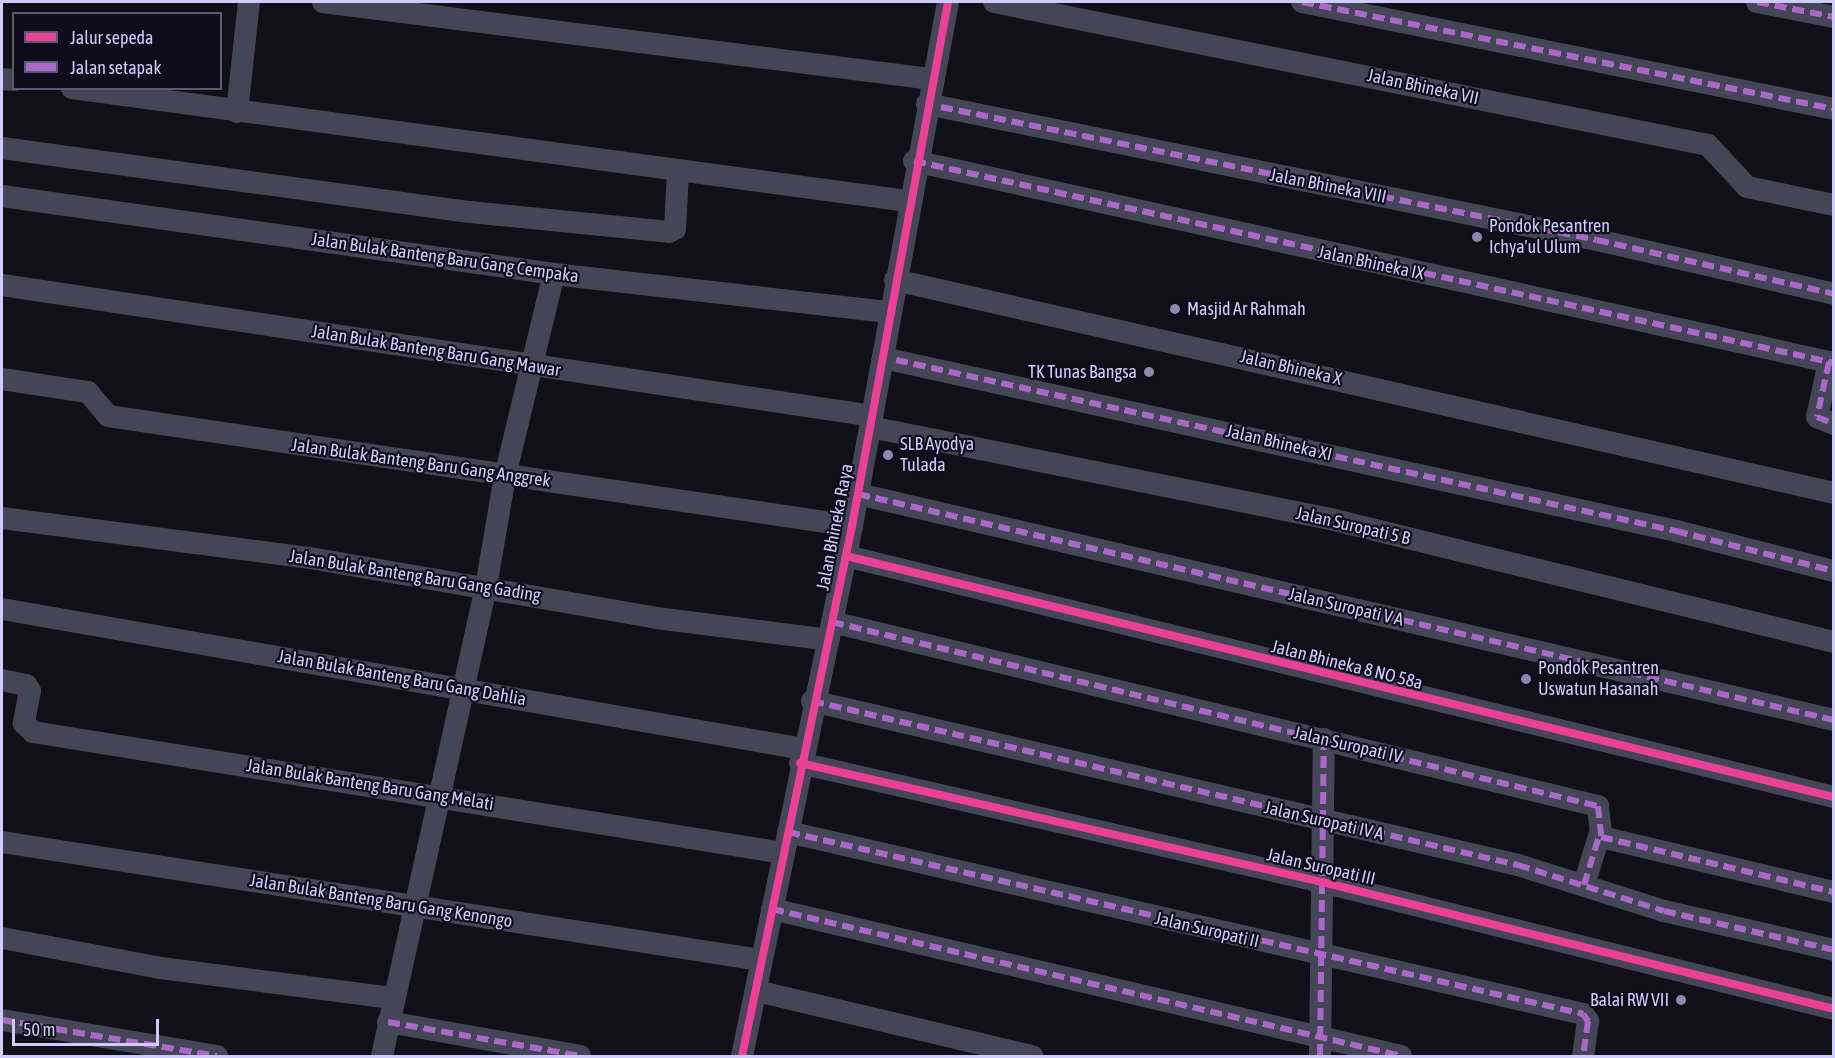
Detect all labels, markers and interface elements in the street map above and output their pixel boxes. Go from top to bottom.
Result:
legend [12,12,222,90]
text: Jalur sepeda [70,27,153,48]
text: Jalan setapak [70,57,161,78]
street label: Jalan Bhineka VII [1365,65,1481,109]
street label: Jalan Bhineka VIII [1268,164,1388,208]
place label: Pondok Pesantren Ichya'ul Ulum [1489,216,1610,258]
street label: Jalan Bulak Banteng Baru Gang Cempaka [310,229,580,287]
marker: Pondok Pesantren Ichya'ul Ulum [1470,230,1484,244]
street label: Jalan Bhineka IX [1316,241,1426,285]
place label: Masjid Ar Rahmah [1187,298,1306,320]
marker: Masjid Ar Rahmah [1168,302,1182,316]
street label: Jalan Bulak Banteng Baru Gang Mawar [310,321,562,381]
street label: Jalan Bhineka X [1238,346,1344,390]
place label: TK Tunas Bangsa [1028,361,1137,383]
marker: TK Tunas Bangsa [1142,365,1156,379]
street label: Jalan Bhineka XI [1224,420,1334,466]
street label: Jalan Bulak Banteng Baru Gang Anggrek [290,434,552,492]
place label: SLB Ayodya Tulada [900,434,974,476]
marker: SLB Ayodya Tulada [881,448,895,462]
street label: Jalan Bhineka Raya [812,462,858,592]
street label: Jalan Suropati 5 B [1294,502,1412,550]
street label: Jalan Bulak Banteng Baru Gang Gading [288,545,542,607]
street label: Jalan Suropati V A [1286,583,1406,631]
street label: Jalan Bhineka 8 NO 58a [1269,636,1425,694]
street label: Jalan Bulak Banteng Baru Gang Dahlia [276,646,528,710]
place label: Pondok Pesantren Uswatun Hasanah [1538,658,1659,700]
marker: Pondok Pesantren Uswatun Hasanah [1519,672,1533,686]
street label: Jalan Suropati IV [1292,722,1404,768]
street label: Jalan Bulak Banteng Baru Gang Melati [245,755,495,815]
street label: Jalan Suropati IV A [1262,797,1386,845]
street label: Jalan Suropati III [1265,844,1377,890]
street label: Jalan Bulak Banteng Baru Gang Kenongo [248,870,514,932]
street label: Jalan Suropati II [1153,908,1261,952]
place label: Balai RW VII [1590,989,1669,1011]
marker: Balai RW VII [1674,993,1688,1007]
scale bar [15,1007,162,1045]
text: 50 m [23,1019,55,1040]

